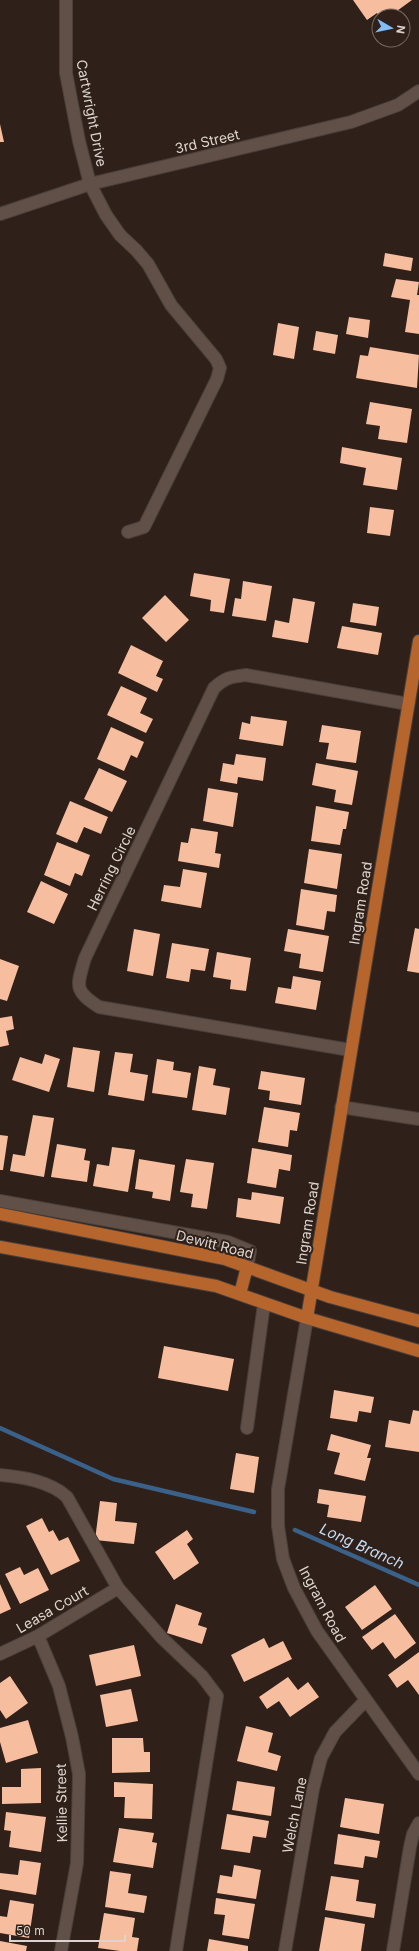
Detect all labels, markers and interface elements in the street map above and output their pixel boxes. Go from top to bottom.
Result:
north arrow [371,8,411,48]
text: N [393,24,408,35]
street label: Cartwright Drive [73,58,111,168]
street label: 3rd Street [173,125,241,157]
street label: Herring Circle [83,823,139,913]
street label: Ingram Road [345,860,375,946]
street label: Ingram Road [292,1180,322,1266]
street label: Dewitt Road [174,1226,256,1262]
water label: Long Branch [317,1519,407,1573]
street label: Ingram Road [296,1563,350,1645]
street label: Leasa Court [13,1581,91,1636]
street label: Kellie Street [52,1763,70,1843]
street label: Welch Lane [278,1776,310,1854]
scale bar [10,1917,125,1943]
text: 50 m [16,1923,45,1938]

